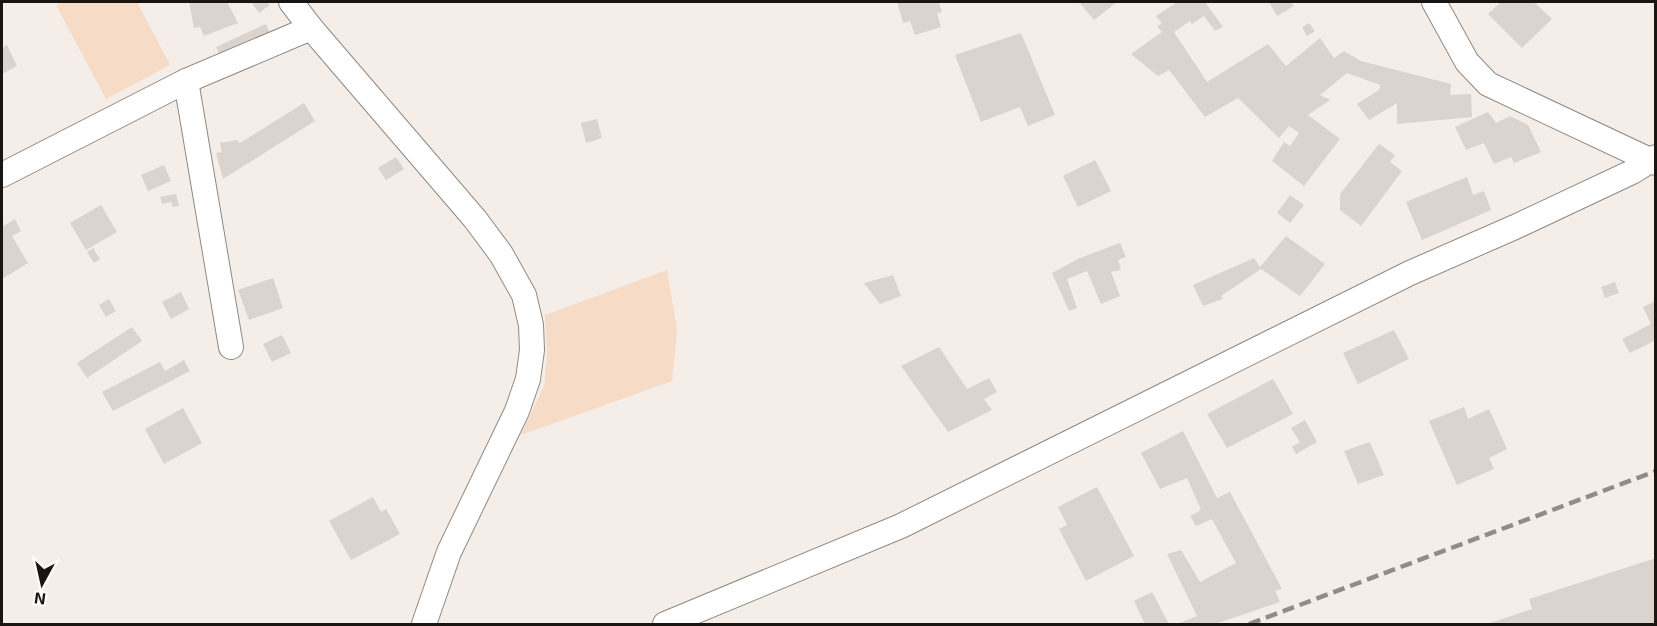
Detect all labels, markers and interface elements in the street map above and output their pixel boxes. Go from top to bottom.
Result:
north arrow [12,554,72,614]
text: N [33,589,47,610]

